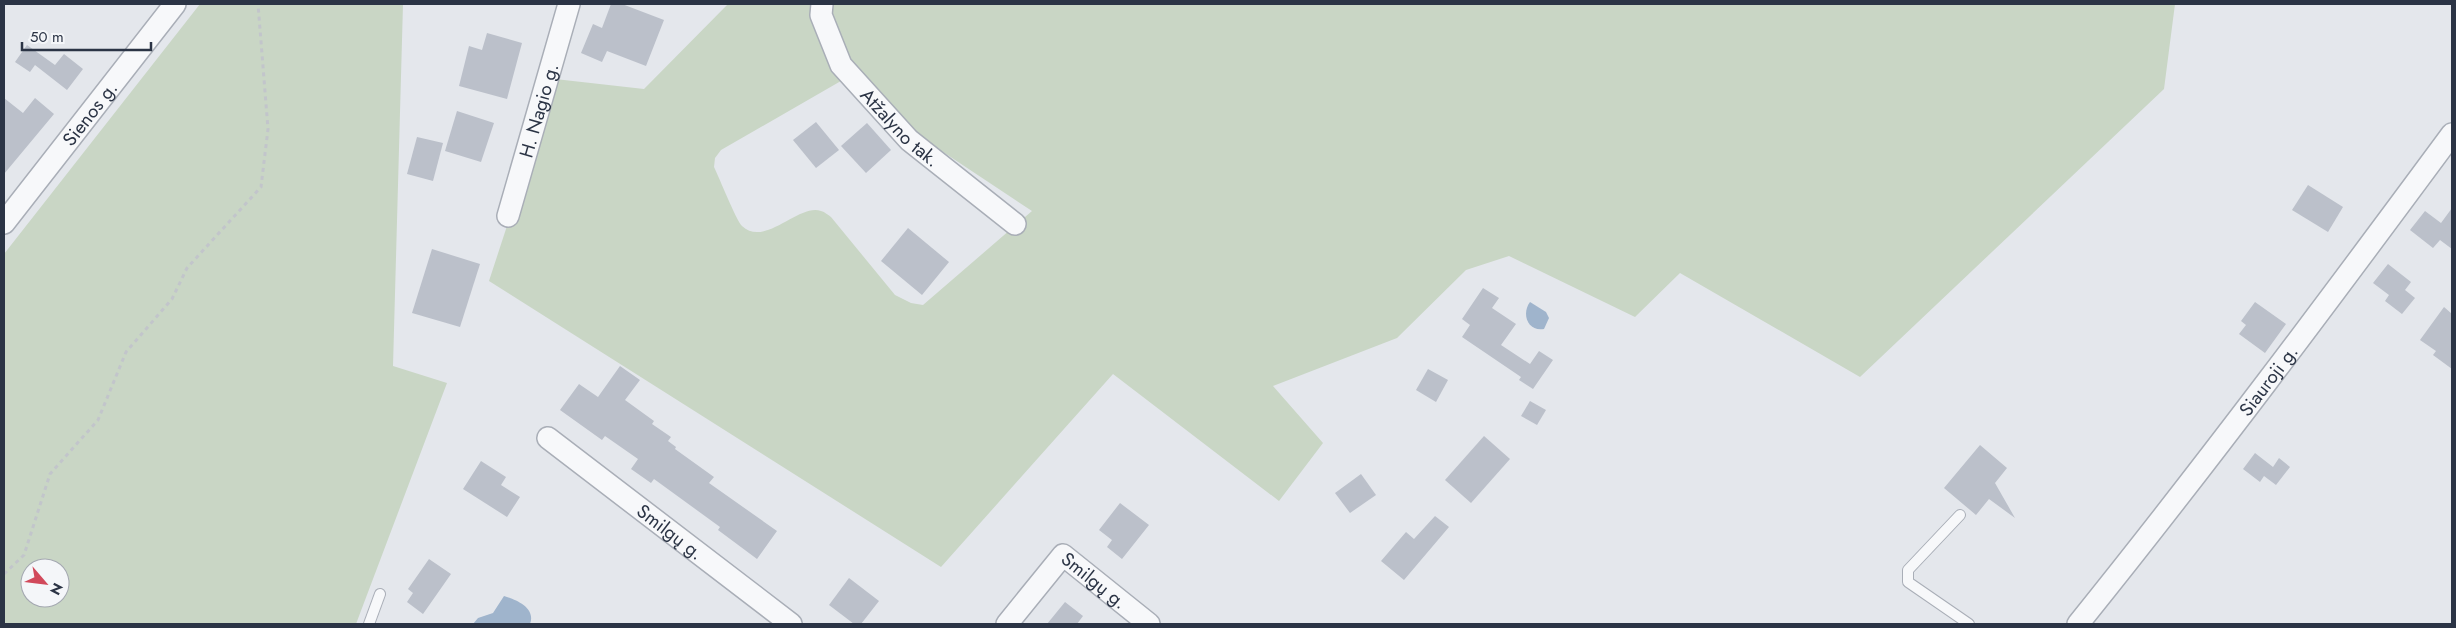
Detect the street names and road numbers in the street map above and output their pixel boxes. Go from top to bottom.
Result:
street label: H. Nagio g. [512,60,565,161]
street label: Sienos g. [56,76,124,152]
street label: Atžalyno tak. [854,82,945,173]
street label: Siauroji g. [2233,339,2304,422]
street label: Smilgų g. [631,498,709,566]
street label: Smilgų g. [1055,546,1133,615]

